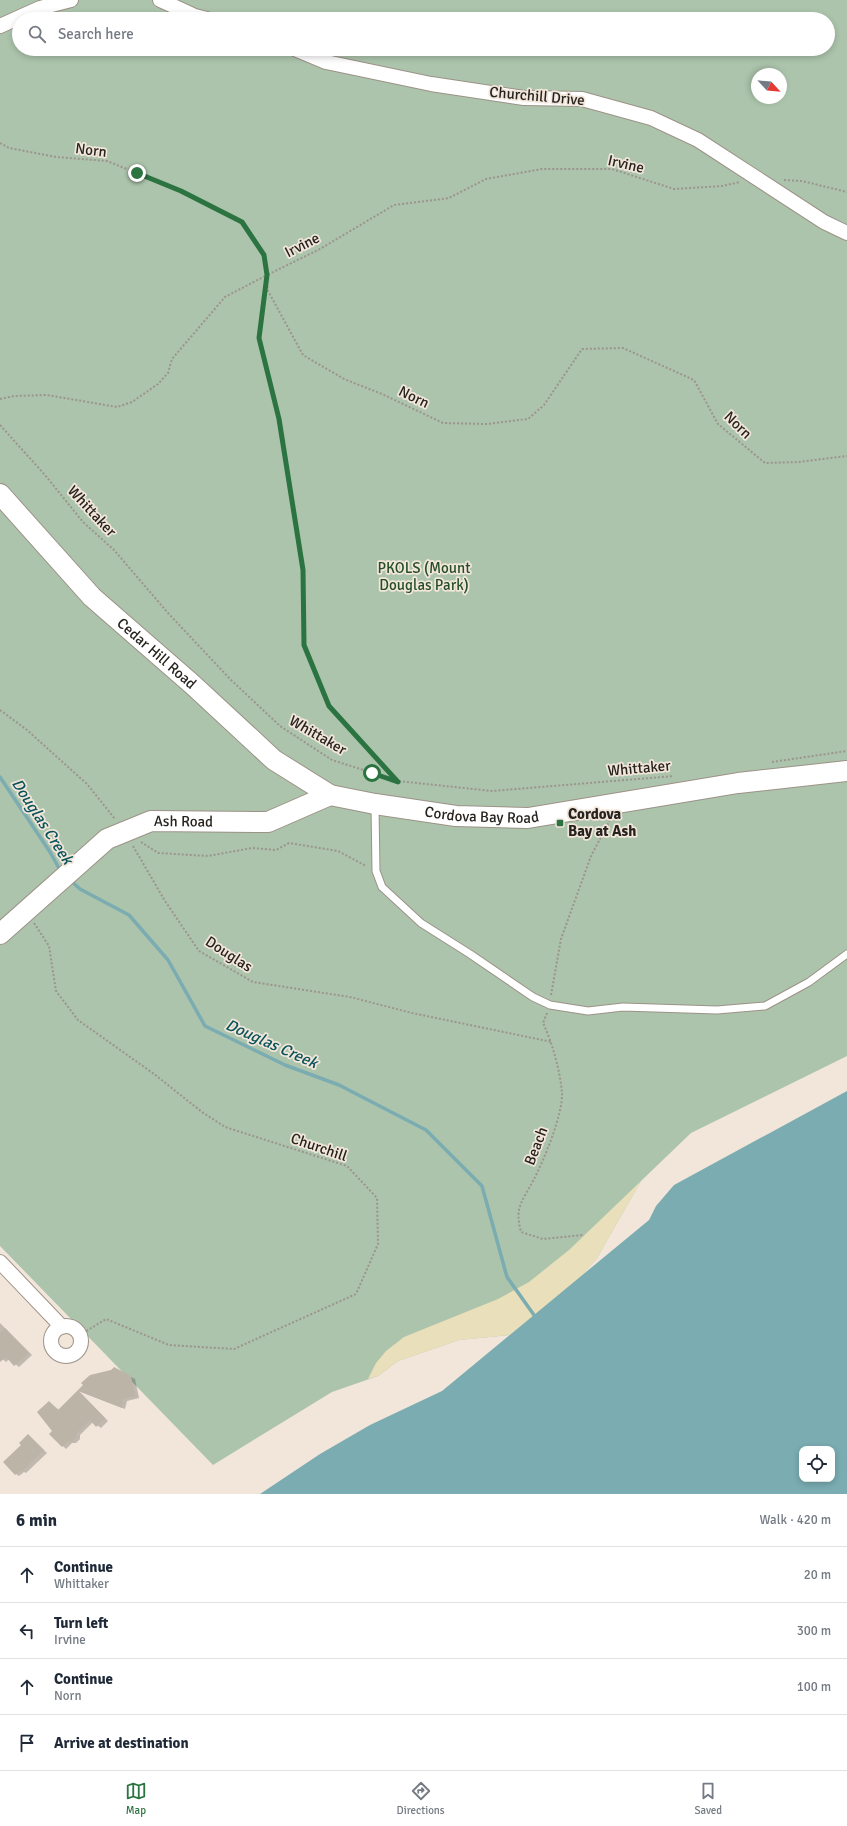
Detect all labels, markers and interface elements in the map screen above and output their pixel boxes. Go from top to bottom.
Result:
search box [12,12,835,56]
icon: search [26,23,48,45]
text: Search here [58,25,134,43]
north arrow [751,68,787,104]
street label: Churchill Drive [489,83,585,109]
street label: Norn [74,139,108,161]
street label: Irvine [606,151,646,177]
route end [128,164,146,182]
street label: Irvine [282,229,322,261]
street label: Norn [396,382,432,412]
street label: Norn [720,408,756,442]
street label: Whittaker [64,482,120,541]
park label: PKOLS (Mount Douglas Park) [377,559,471,594]
street label: Cedar Hill Road [113,614,200,693]
street label: Whittaker [286,711,350,759]
street label: Whittaker [607,756,672,780]
route start [363,764,381,782]
water label: Douglas Creek [7,775,78,870]
street label: Cordova Bay Road [424,802,540,827]
place label: Cordova Bay at Ash [568,805,636,840]
street label: Ash Road [154,812,213,831]
marker: Cordova Bay at Ash [555,818,565,828]
street label: Douglas [202,932,256,976]
water label: Douglas Creek [223,1015,322,1074]
street label: Beach [521,1124,551,1168]
street label: Churchill [288,1129,350,1165]
map controls [799,1446,835,1482]
button: locate [799,1446,835,1482]
text: 6 min [16,1510,57,1531]
text: Walk · 420 m [760,1512,831,1528]
text: Continue [54,1558,113,1576]
icon: ahead [16,1564,38,1586]
text: 20 m [804,1567,831,1583]
text: Whittaker [54,1576,109,1592]
text: Turn left [54,1614,108,1632]
icon: left [16,1620,38,1642]
text: 300 m [797,1623,831,1639]
text: Irvine [54,1632,86,1648]
text: Continue [54,1670,113,1688]
icon: ahead [16,1676,38,1698]
text: 100 m [797,1679,831,1695]
text: Norn [54,1688,81,1704]
icon: arrive [16,1732,38,1754]
text: Arrive at destination [54,1734,189,1752]
tab: Map [125,1780,147,1817]
tab: Directions [397,1780,445,1817]
tab: Saved [694,1780,722,1817]

